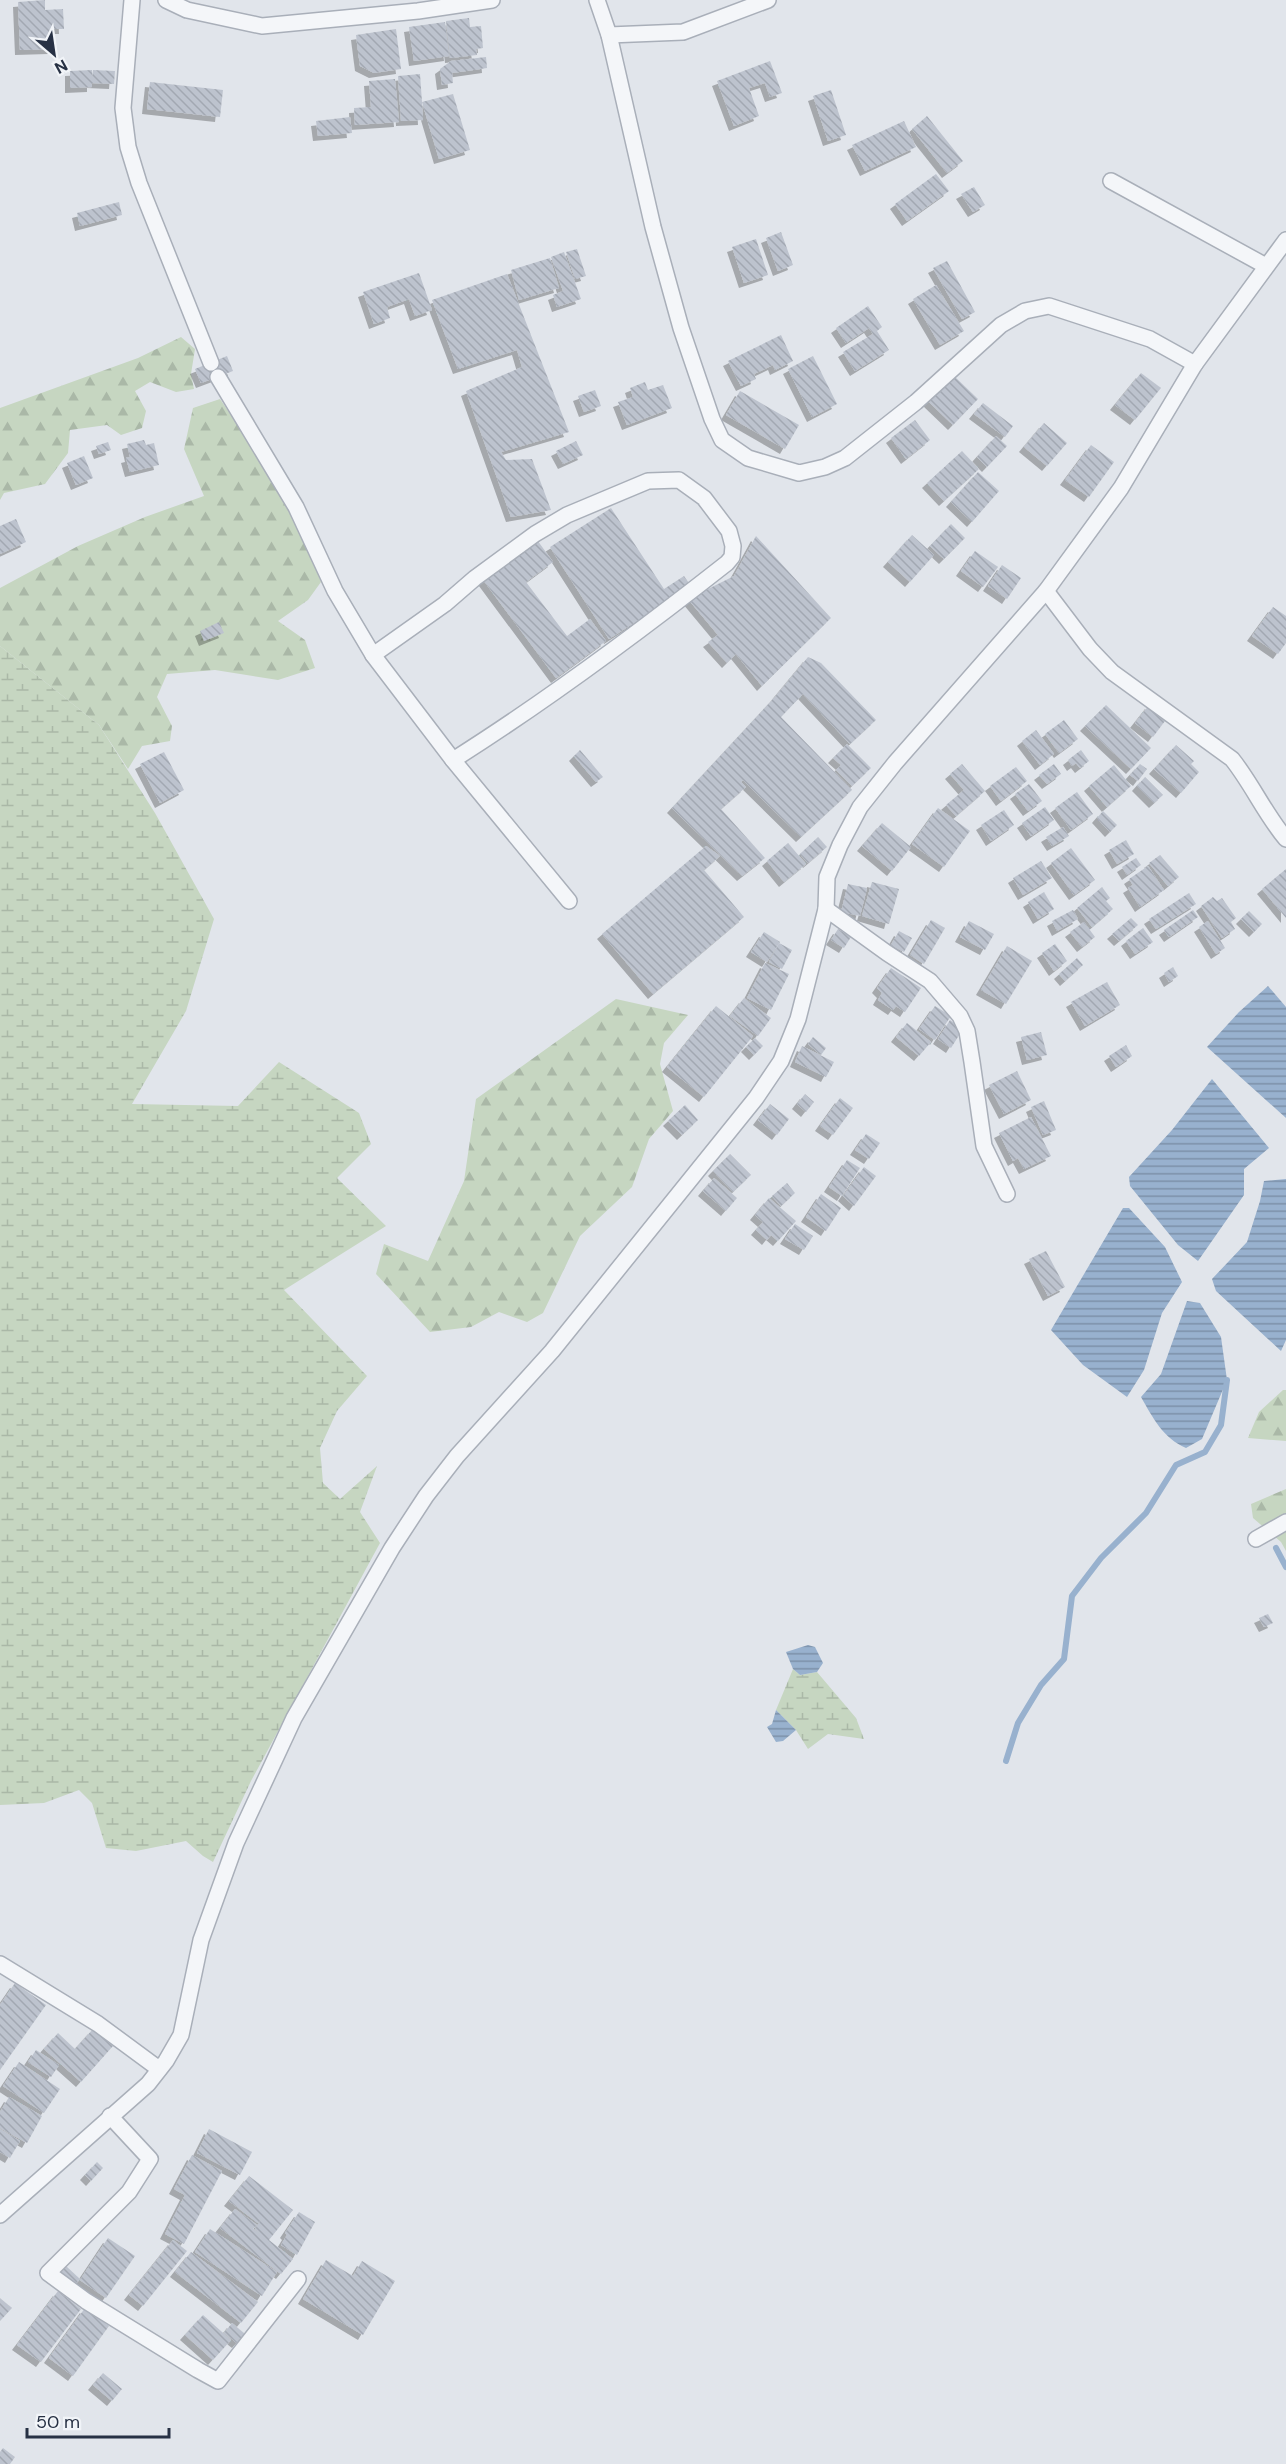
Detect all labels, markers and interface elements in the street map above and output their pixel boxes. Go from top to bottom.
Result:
north arrow [24,24,84,84]
text: N [51,55,71,79]
scale bar [27,2401,170,2439]
text: 50 m [36,2410,80,2434]

